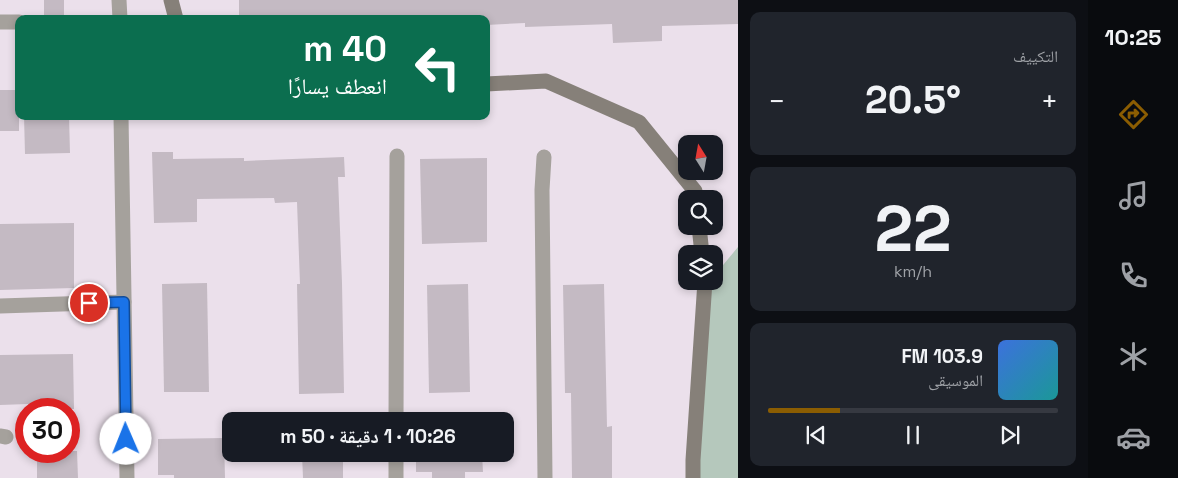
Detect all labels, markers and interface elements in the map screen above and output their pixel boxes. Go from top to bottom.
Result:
text: 10:25 [1104,23,1162,51]
text: 40 m [303,27,387,71]
icon: left [405,35,470,100]
text: التكييف [1013,46,1058,67]
text: انعطف يسارًا [288,72,387,100]
text: 20.5° [865,76,961,124]
text: − [768,83,785,119]
text: + [1041,83,1058,119]
icon: directions [1116,97,1151,132]
north arrow [678,135,722,180]
map controls [678,135,723,290]
icon: music [1116,178,1151,213]
text: 22 [874,187,952,270]
button: search [678,190,723,235]
button: layers [678,245,723,290]
icon: phone [1116,258,1151,293]
text: km/h [894,261,932,282]
pin [68,282,110,324]
icon: arrive [75,289,103,317]
icon: climate [1116,339,1151,374]
text: 103.9 FM [901,344,983,369]
text: الموسيقى [928,370,983,391]
speed limit sign: 30 [15,398,80,463]
position arrow [99,412,151,464]
icon: car [1116,420,1151,455]
icon: previous [802,421,830,449]
icon: pause [899,421,927,449]
icon: next [996,421,1024,449]
text: 10:26 · 1 دقيقة · 50 m [280,424,456,449]

